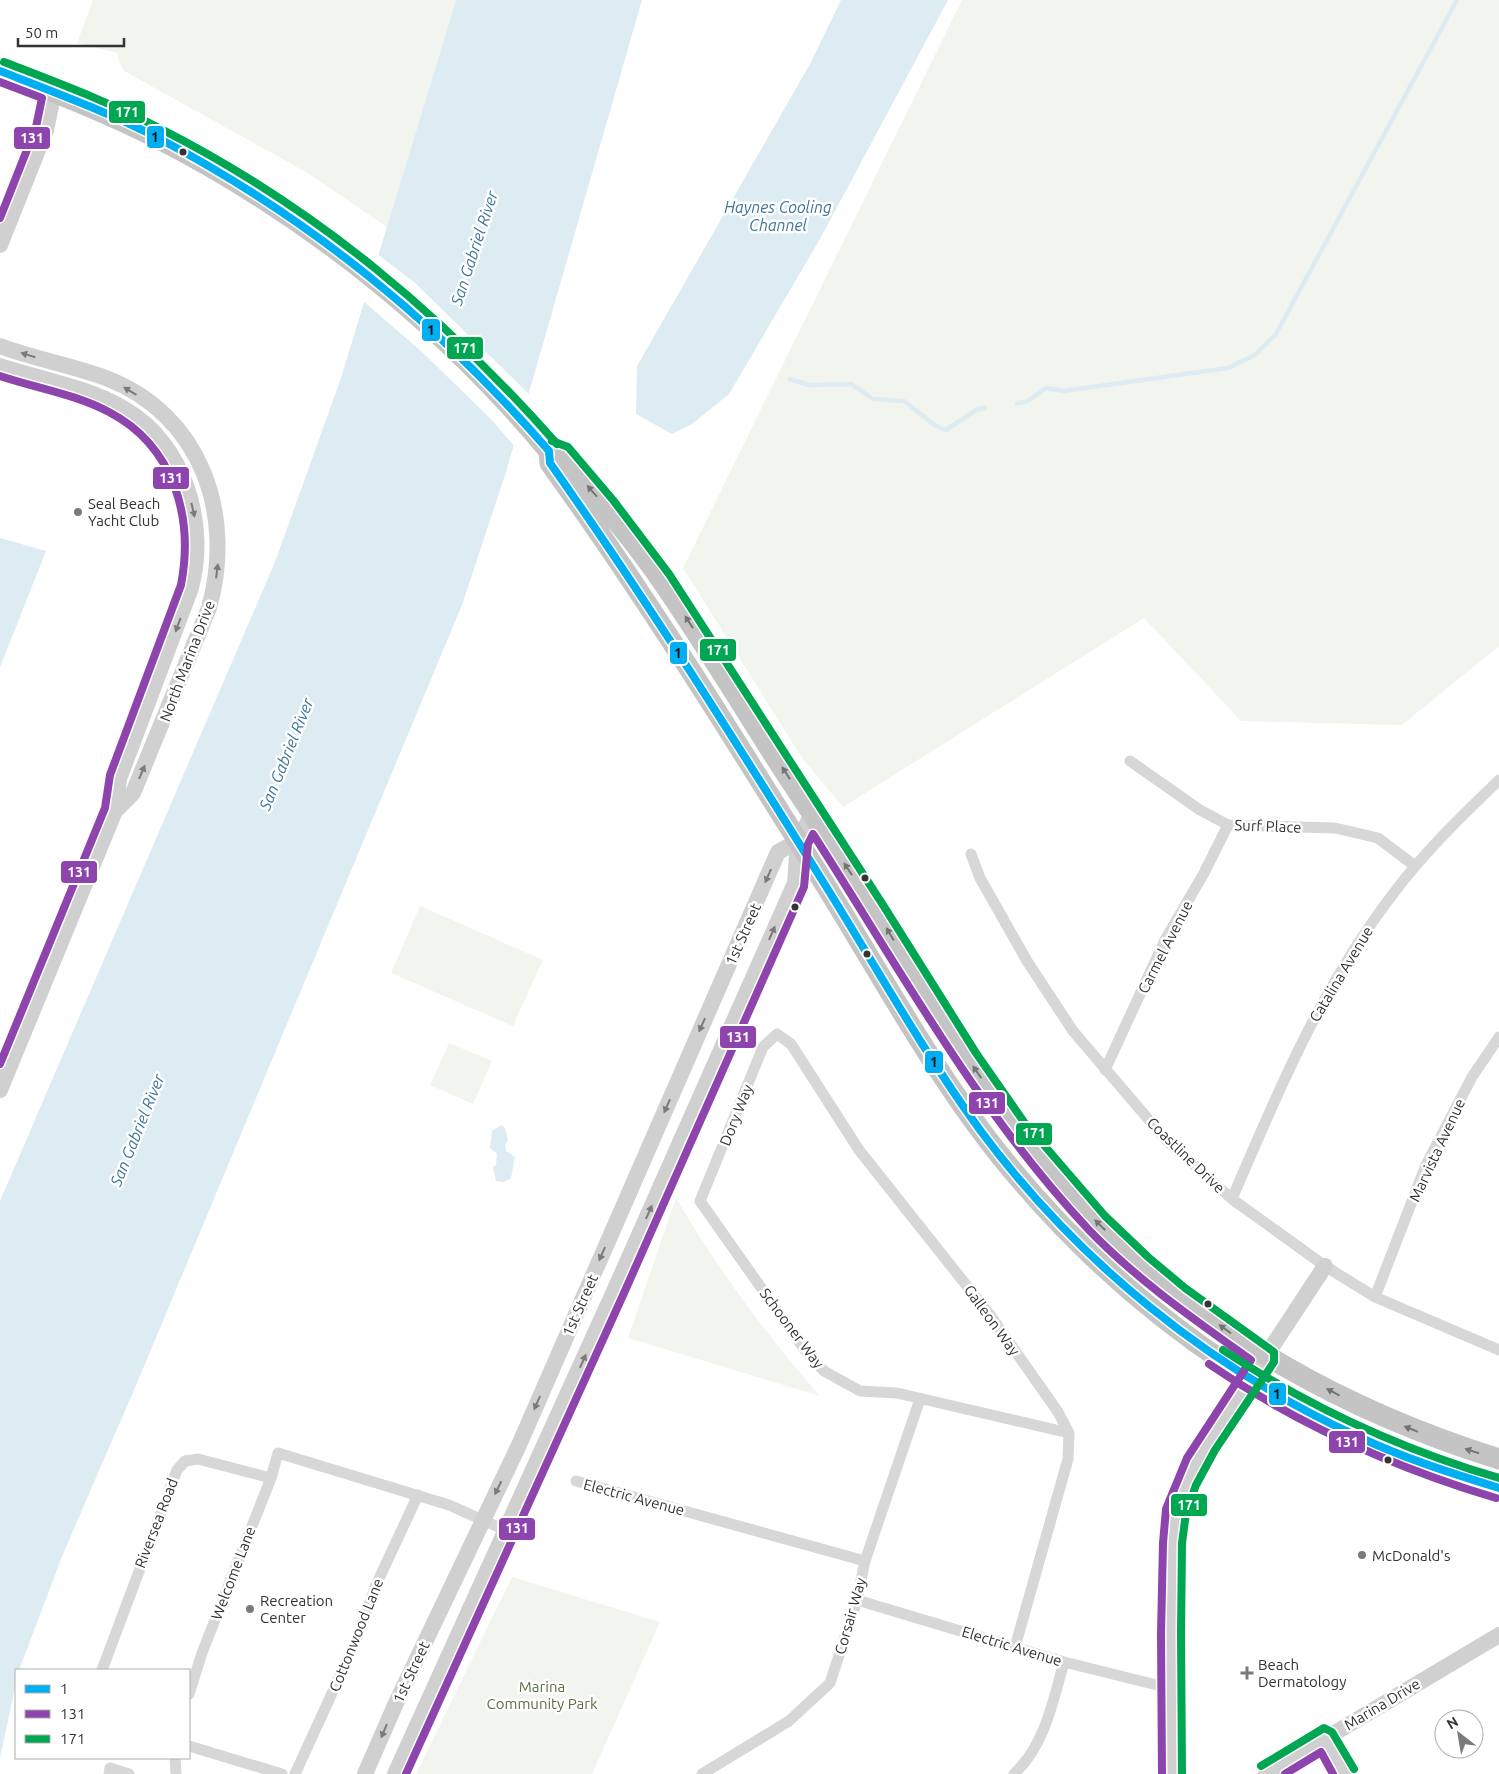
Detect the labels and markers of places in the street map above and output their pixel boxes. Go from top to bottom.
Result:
unlabelled marker [178,147,188,157]
place label: Seal Beach Yacht Club [88,495,160,529]
marker: Seal Beach Yacht Club [72,506,84,518]
unlabelled marker [860,873,870,883]
unlabelled marker [790,902,800,912]
unlabelled marker [862,949,872,959]
unlabelled marker [1203,1299,1213,1309]
unlabelled marker [1383,1455,1393,1465]
place label: McDonald's [1372,1547,1450,1564]
marker: McDonald's [1356,1549,1368,1561]
place label: Recreation Center [260,1592,333,1626]
marker: Recreation Center [244,1603,256,1615]
place label: Beach Dermatology [1258,1656,1346,1690]
marker: Beach Dermatology [1240,1666,1254,1680]

